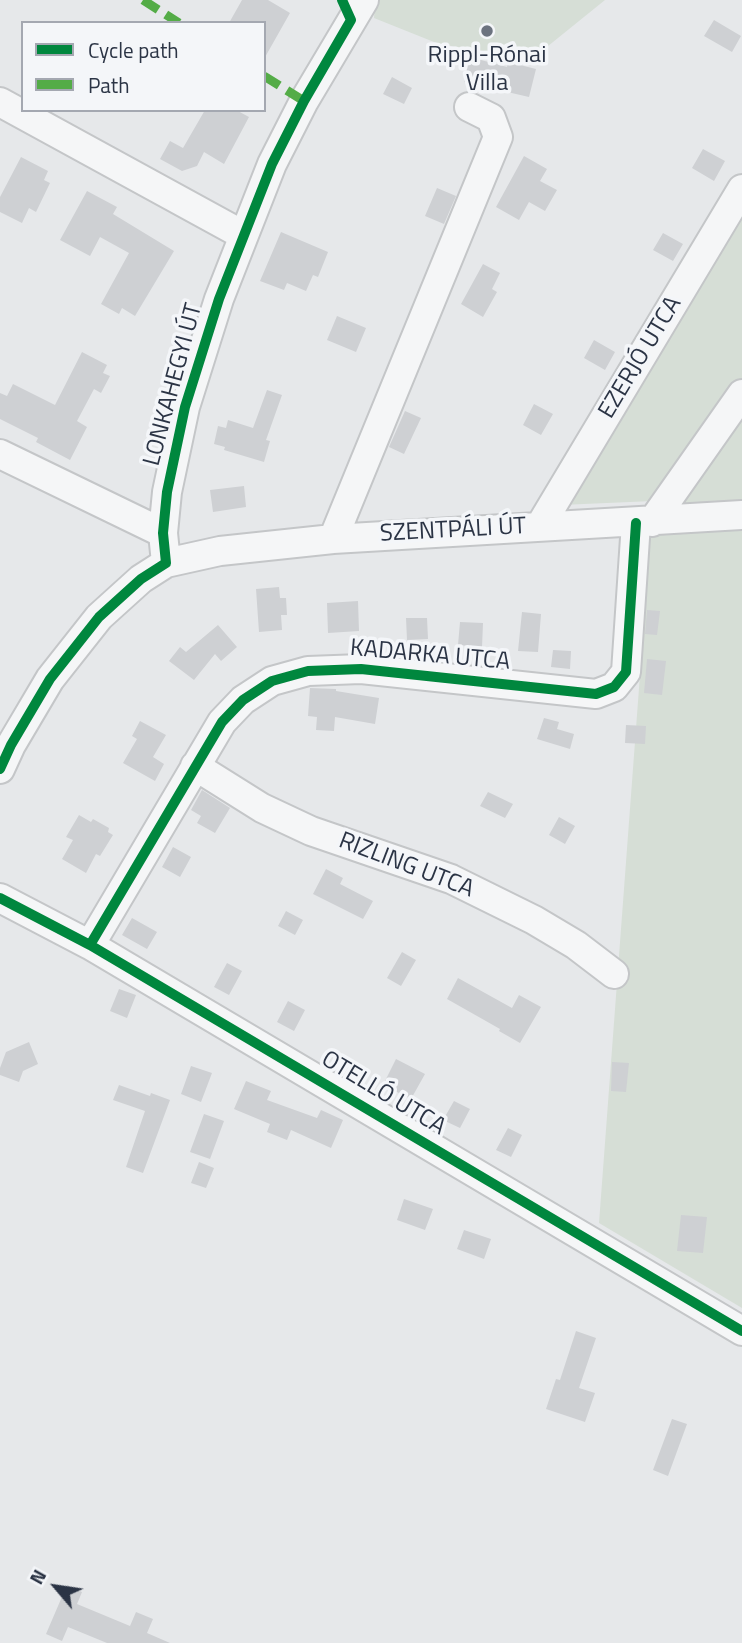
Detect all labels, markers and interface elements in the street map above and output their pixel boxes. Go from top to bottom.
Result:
legend [21,21,266,112]
marker: Rippl-Rónai Villa [479,23,495,39]
text: Cycle path [88,34,179,66]
place label: Rippl-Rónai Villa [428,42,546,98]
text: Path [88,69,130,101]
street label: EZERJÓ UTCA [593,292,689,424]
street label: LONKAHEGYI ÚT [138,301,210,469]
street label: SZENTPÁLI ÚT [379,513,527,549]
street label: KADARKA UTCA [349,635,511,677]
street label: RIZLING UTCA [334,827,478,905]
street label: OTELLÓ UTCA [316,1046,450,1142]
north arrow [21,1552,91,1622]
text: N [21,1564,53,1589]

